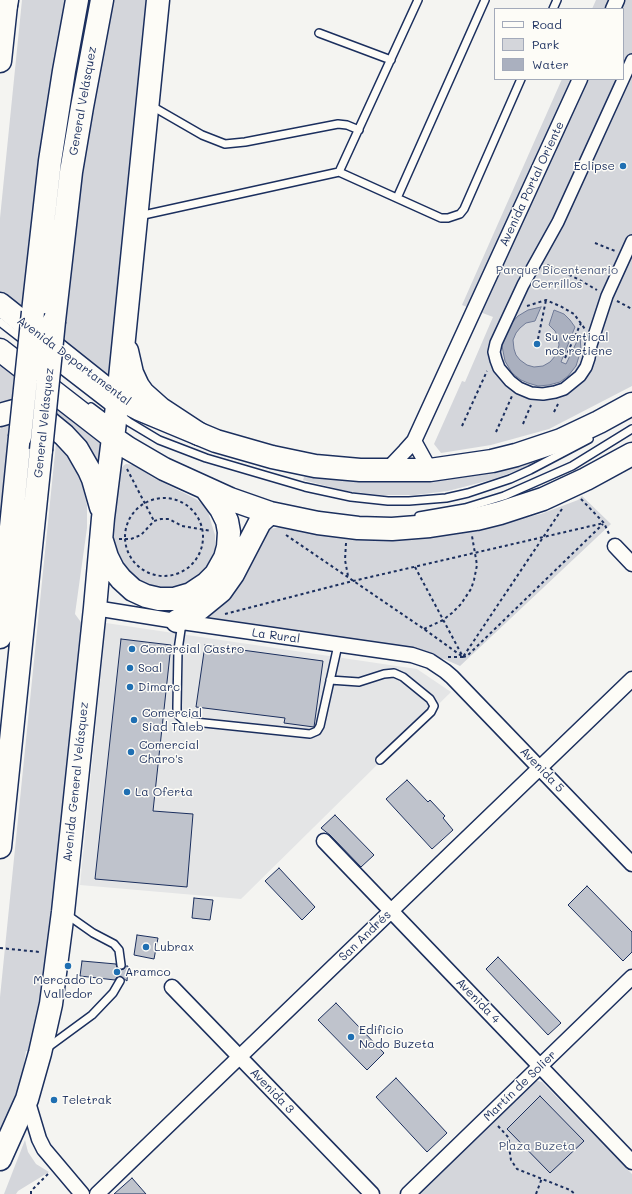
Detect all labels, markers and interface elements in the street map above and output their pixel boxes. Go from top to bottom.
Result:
legend [494,8,624,80]
text: Road [532,16,562,32]
text: Park [532,36,559,52]
street label: General Velásquez [66,45,100,157]
text: Water [532,56,569,72]
street label: Avenida Portal Oriente [497,119,567,249]
place label: Eclipse [574,159,615,173]
marker: Eclipse [618,161,628,171]
park label: Parque Bicentenario Cerrillos [496,263,618,291]
street label: Avenida Departamental [14,313,134,409]
place label: Su vertical nos retiene [545,330,612,358]
marker: Su vertical nos retiene [532,339,542,349]
street label: General Velásquez [31,367,57,479]
street label: La Rural [251,626,301,646]
place label: Comercial Castro [140,642,244,656]
marker: Comercial Castro [127,644,137,654]
place label: Soal [138,661,162,675]
marker: Soal [125,663,135,673]
place label: Dimarc [138,680,180,694]
marker: Dimarc [125,682,135,692]
street label: Avenida General Velásquez [60,701,92,863]
place label: Comercial Siad Taleb [142,706,204,734]
marker: Comercial Siad Taleb [129,715,139,725]
place label: Comercial Charo's [139,738,199,766]
street label: Avenida 5 [517,744,567,796]
marker: Comercial Charo's [126,747,136,757]
place label: La Oferta [135,785,193,799]
marker: La Oferta [122,787,132,797]
street label: San Andrés [336,908,394,964]
place label: Lubrax [154,940,194,954]
marker: Lubrax [141,942,151,952]
marker: Mercado Lo Valledor [63,961,73,971]
place label: Aramco [125,965,171,979]
marker: Aramco [112,967,122,977]
place label: Mercado Lo Valledor [33,973,103,1001]
street label: Avenida 4 [453,975,503,1027]
place label: Edificio Nodo Buzeta [359,1023,434,1051]
marker: Edificio Nodo Buzeta [346,1032,356,1042]
street label: Martín de Solier [481,1048,559,1124]
street label: Avenida 3 [247,1065,297,1117]
place label: Teletrak [62,1093,112,1107]
marker: Teletrak [49,1095,59,1105]
park label: Plaza Buzeta [499,1139,575,1153]

